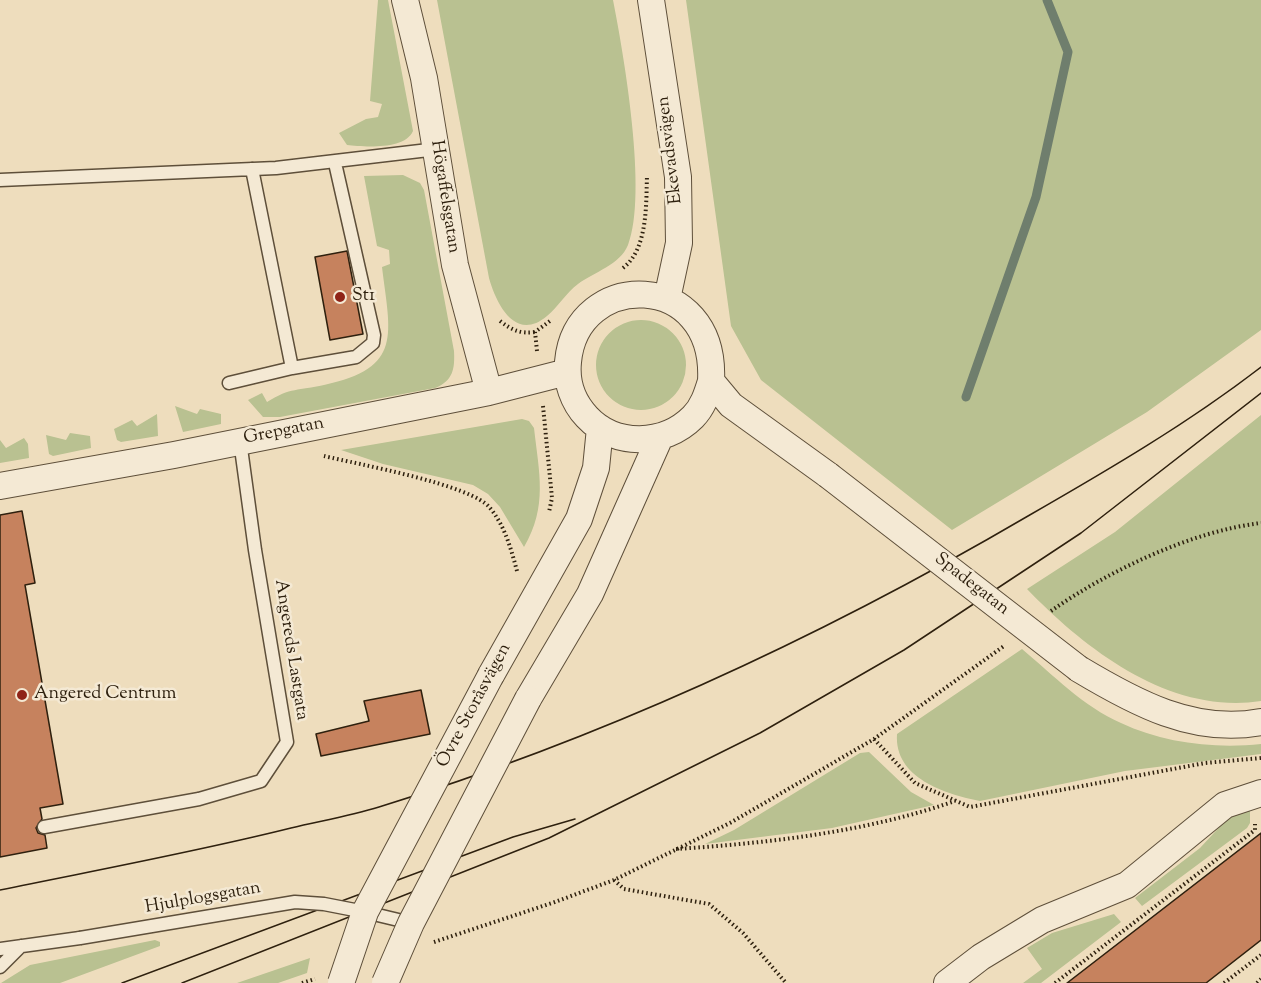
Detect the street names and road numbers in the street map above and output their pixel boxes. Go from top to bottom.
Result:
street label: Ekevadsvägen [654,95,688,205]
street label: Högaffelsgatan [424,139,464,255]
street label: Grepgatan [242,414,326,450]
street label: Spadegatan [929,549,1013,621]
street label: Angereds Lastgata [268,578,312,722]
street label: Övre Storåsvägen [433,640,517,772]
street label: Hjulplogsgatan [144,878,262,920]

